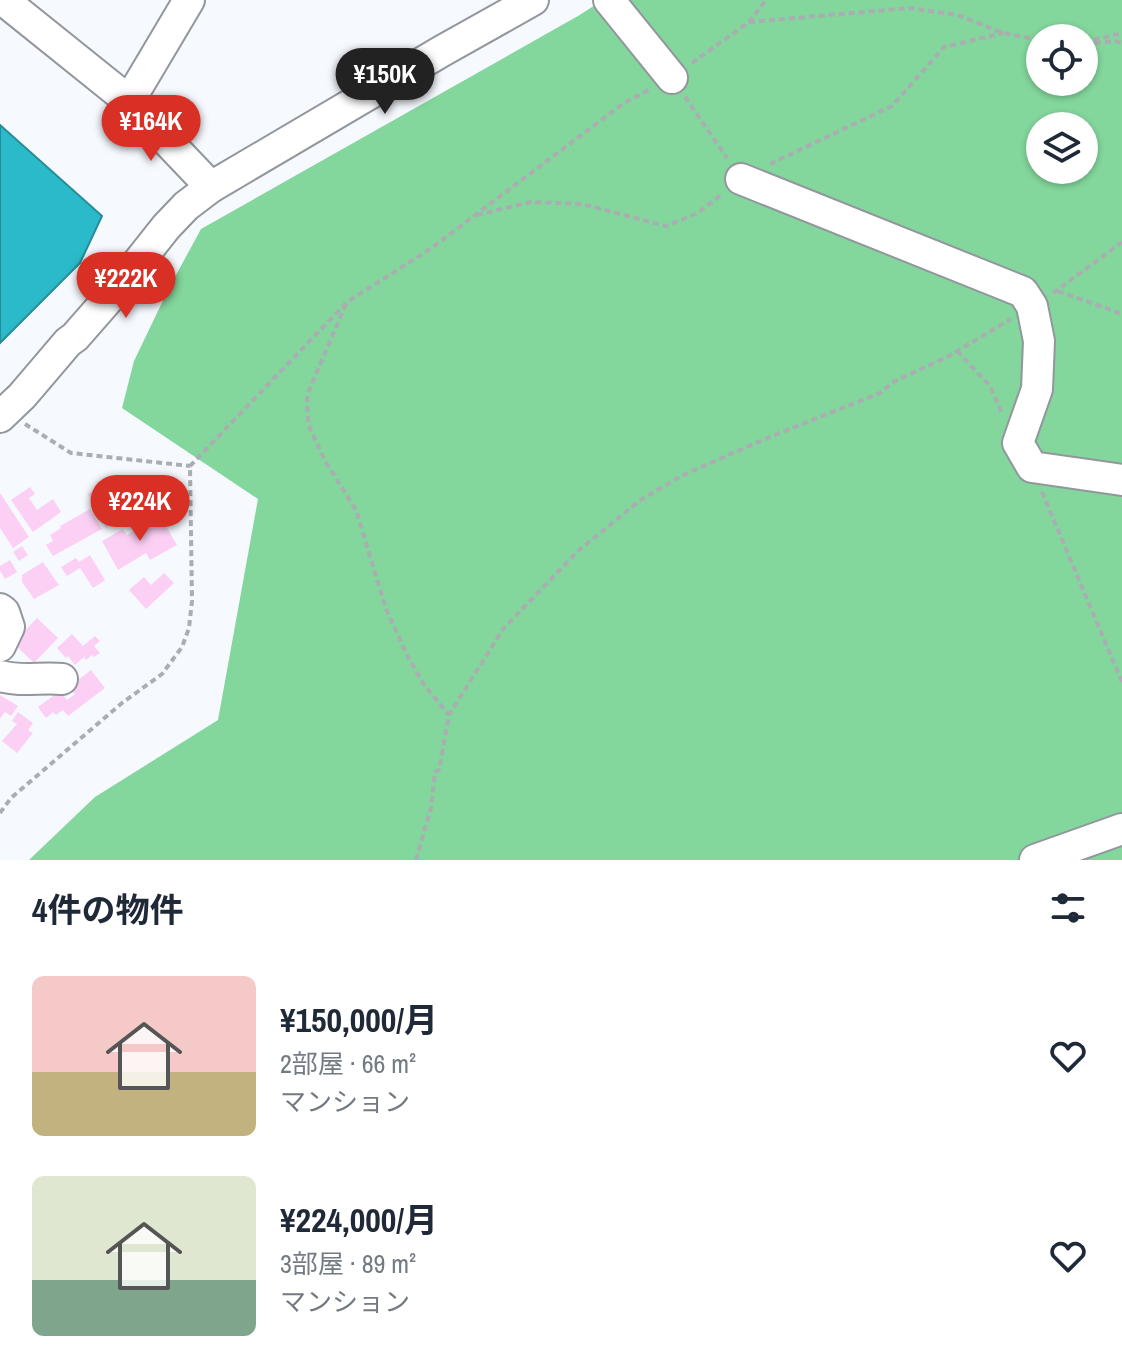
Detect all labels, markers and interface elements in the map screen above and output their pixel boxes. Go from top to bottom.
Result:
map controls [1026,24,1098,184]
button: locate [1026,24,1098,96]
pin: ¥150K [329,48,441,116]
text: ¥150K [354,56,416,91]
pin: ¥164K [95,95,207,163]
text: ¥164K [120,103,182,138]
button: layers [1026,112,1098,184]
pin: ¥222K [70,252,182,320]
text: ¥222K [95,260,157,295]
pin: ¥224K [84,475,196,543]
text: ¥224K [109,483,171,518]
icon: filters [1046,886,1090,930]
text: 4件の物件 [32,887,184,933]
text: ¥150,000/月 [280,997,438,1043]
icon: home [96,1008,192,1104]
icon: heart [1046,1034,1090,1078]
text: 2部屋 · 66 m² [280,1046,416,1081]
text: マンション [280,1084,410,1119]
text: ¥224,000/月 [280,1197,438,1243]
icon: home [96,1208,192,1304]
icon: heart [1046,1234,1090,1278]
text: 3部屋 · 89 m² [280,1246,416,1281]
text: マンション [280,1284,410,1319]

